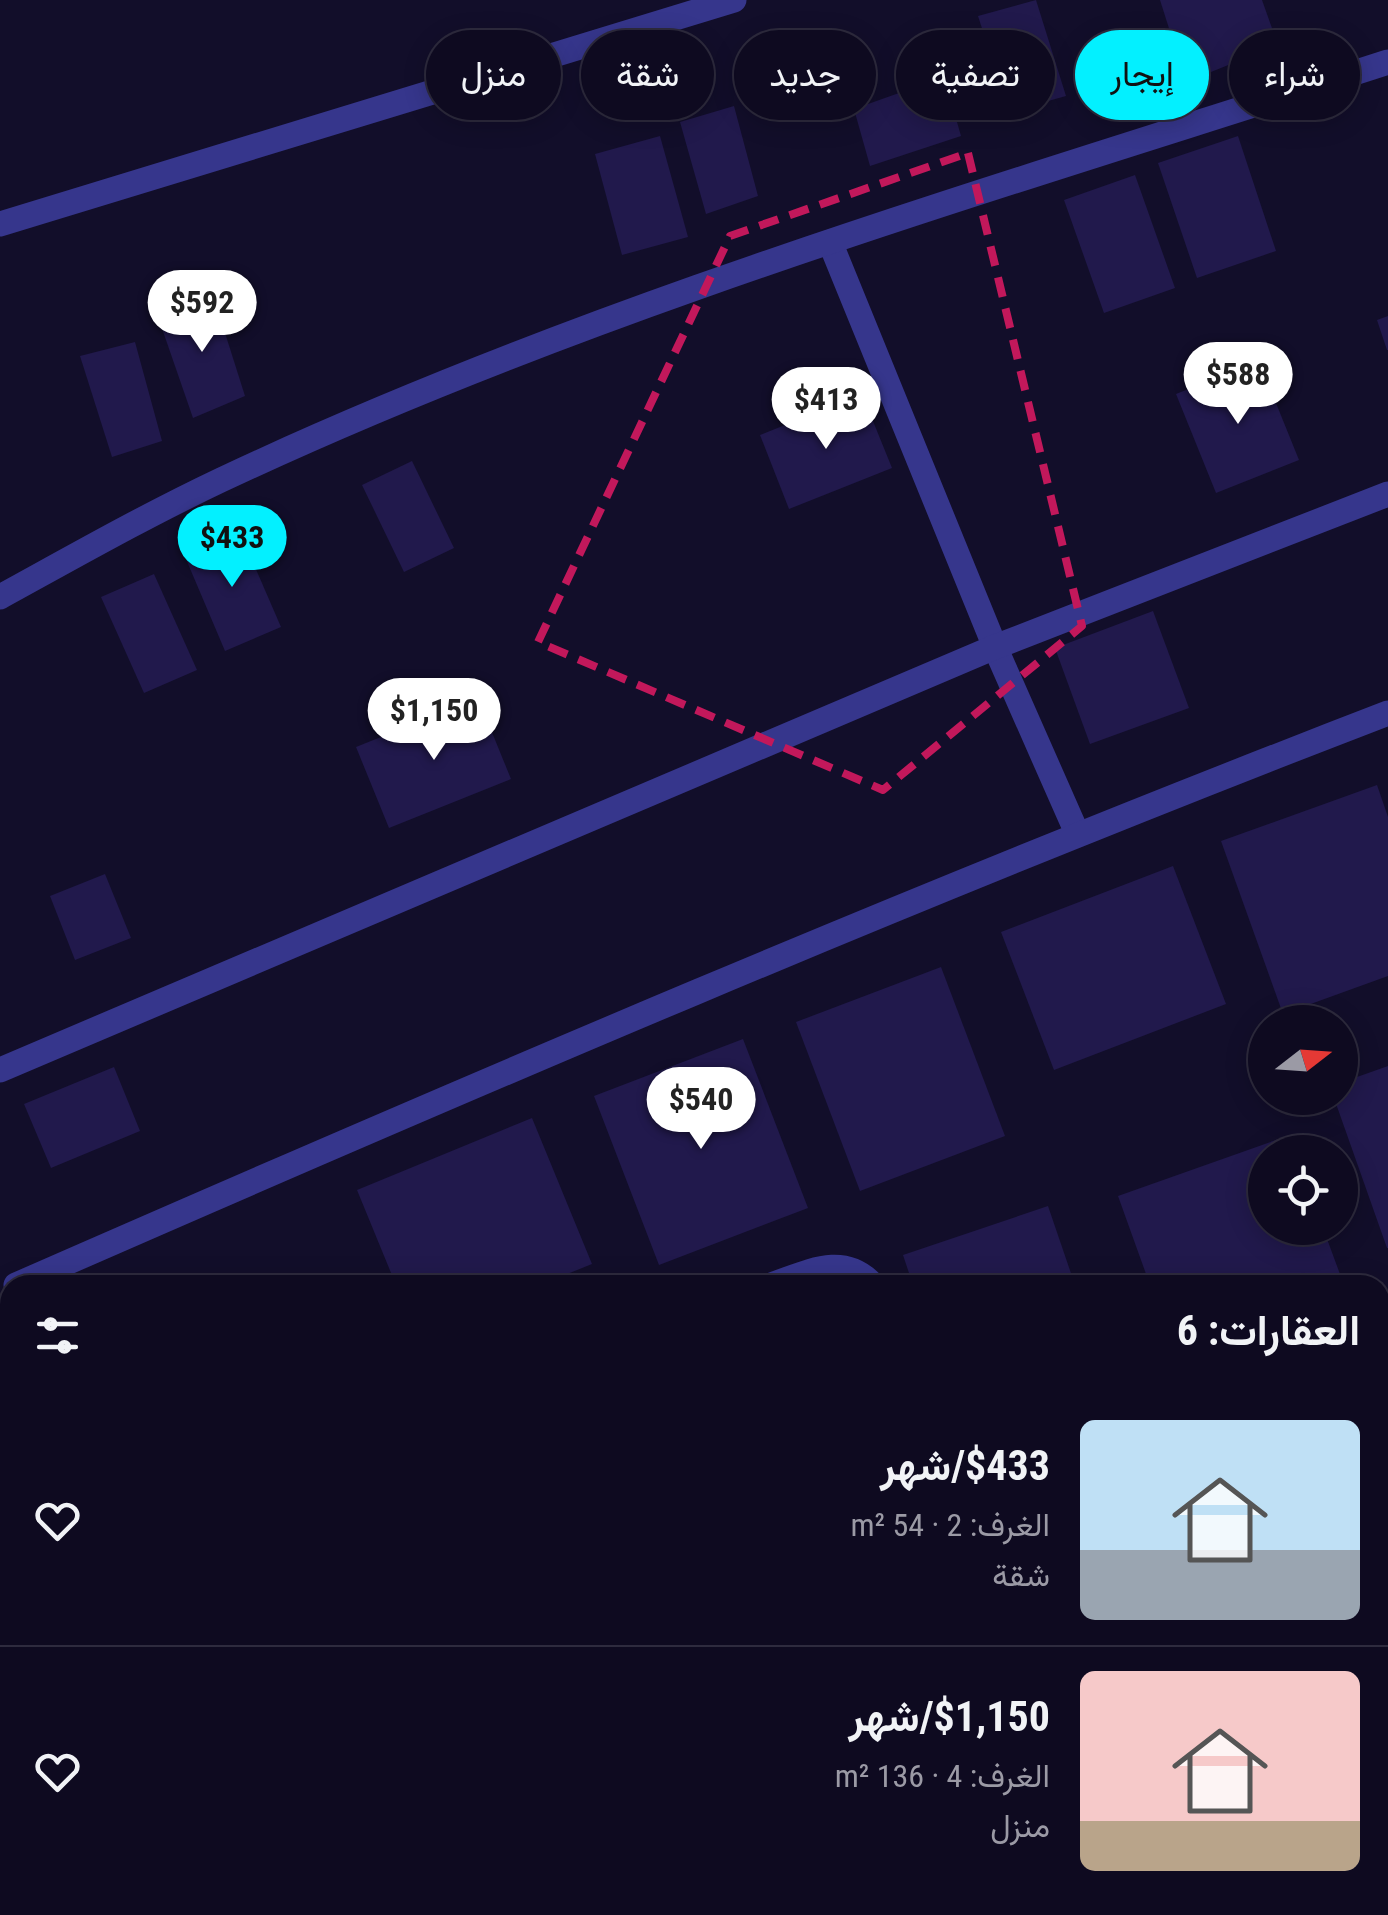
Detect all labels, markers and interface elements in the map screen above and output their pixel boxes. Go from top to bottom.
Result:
chip: منزل [426,30,561,120]
chip: شقة [581,30,714,120]
chip: جديد [734,30,876,120]
chip: تصفية [896,30,1055,120]
chip: إيجار [1075,30,1209,120]
chip: شراء [1229,30,1360,120]
pin: $592 [143,270,261,355]
text: $592 [170,283,234,321]
pin: $588 [1179,342,1297,427]
text: $588 [1206,355,1270,393]
pin: $413 [767,367,885,452]
text: $413 [794,380,858,418]
pin: $433 [173,505,291,590]
text: $433 [200,518,264,556]
pin: $1,150 [353,678,515,763]
text: $1,150 [390,691,478,729]
north arrow [1248,1005,1358,1115]
map controls [1248,1005,1358,1245]
pin: $540 [642,1067,760,1152]
text: $540 [669,1080,733,1118]
button: locate [1248,1135,1358,1245]
text: العقارات: 6 [1177,1306,1360,1355]
icon: filters [30,1308,85,1363]
text: $433/شهر [880,1441,1050,1490]
icon: home [1160,1460,1280,1580]
icon: heart [30,1493,85,1548]
text: الغرف: 2 · 54 m² [850,1506,1050,1544]
text: شقة [992,1556,1050,1594]
text: $1,150/شهر [849,1692,1050,1741]
icon: home [1160,1711,1280,1831]
icon: heart [30,1744,85,1799]
text: الغرف: 4 · 136 m² [835,1757,1050,1795]
text: منزل [990,1807,1050,1845]

